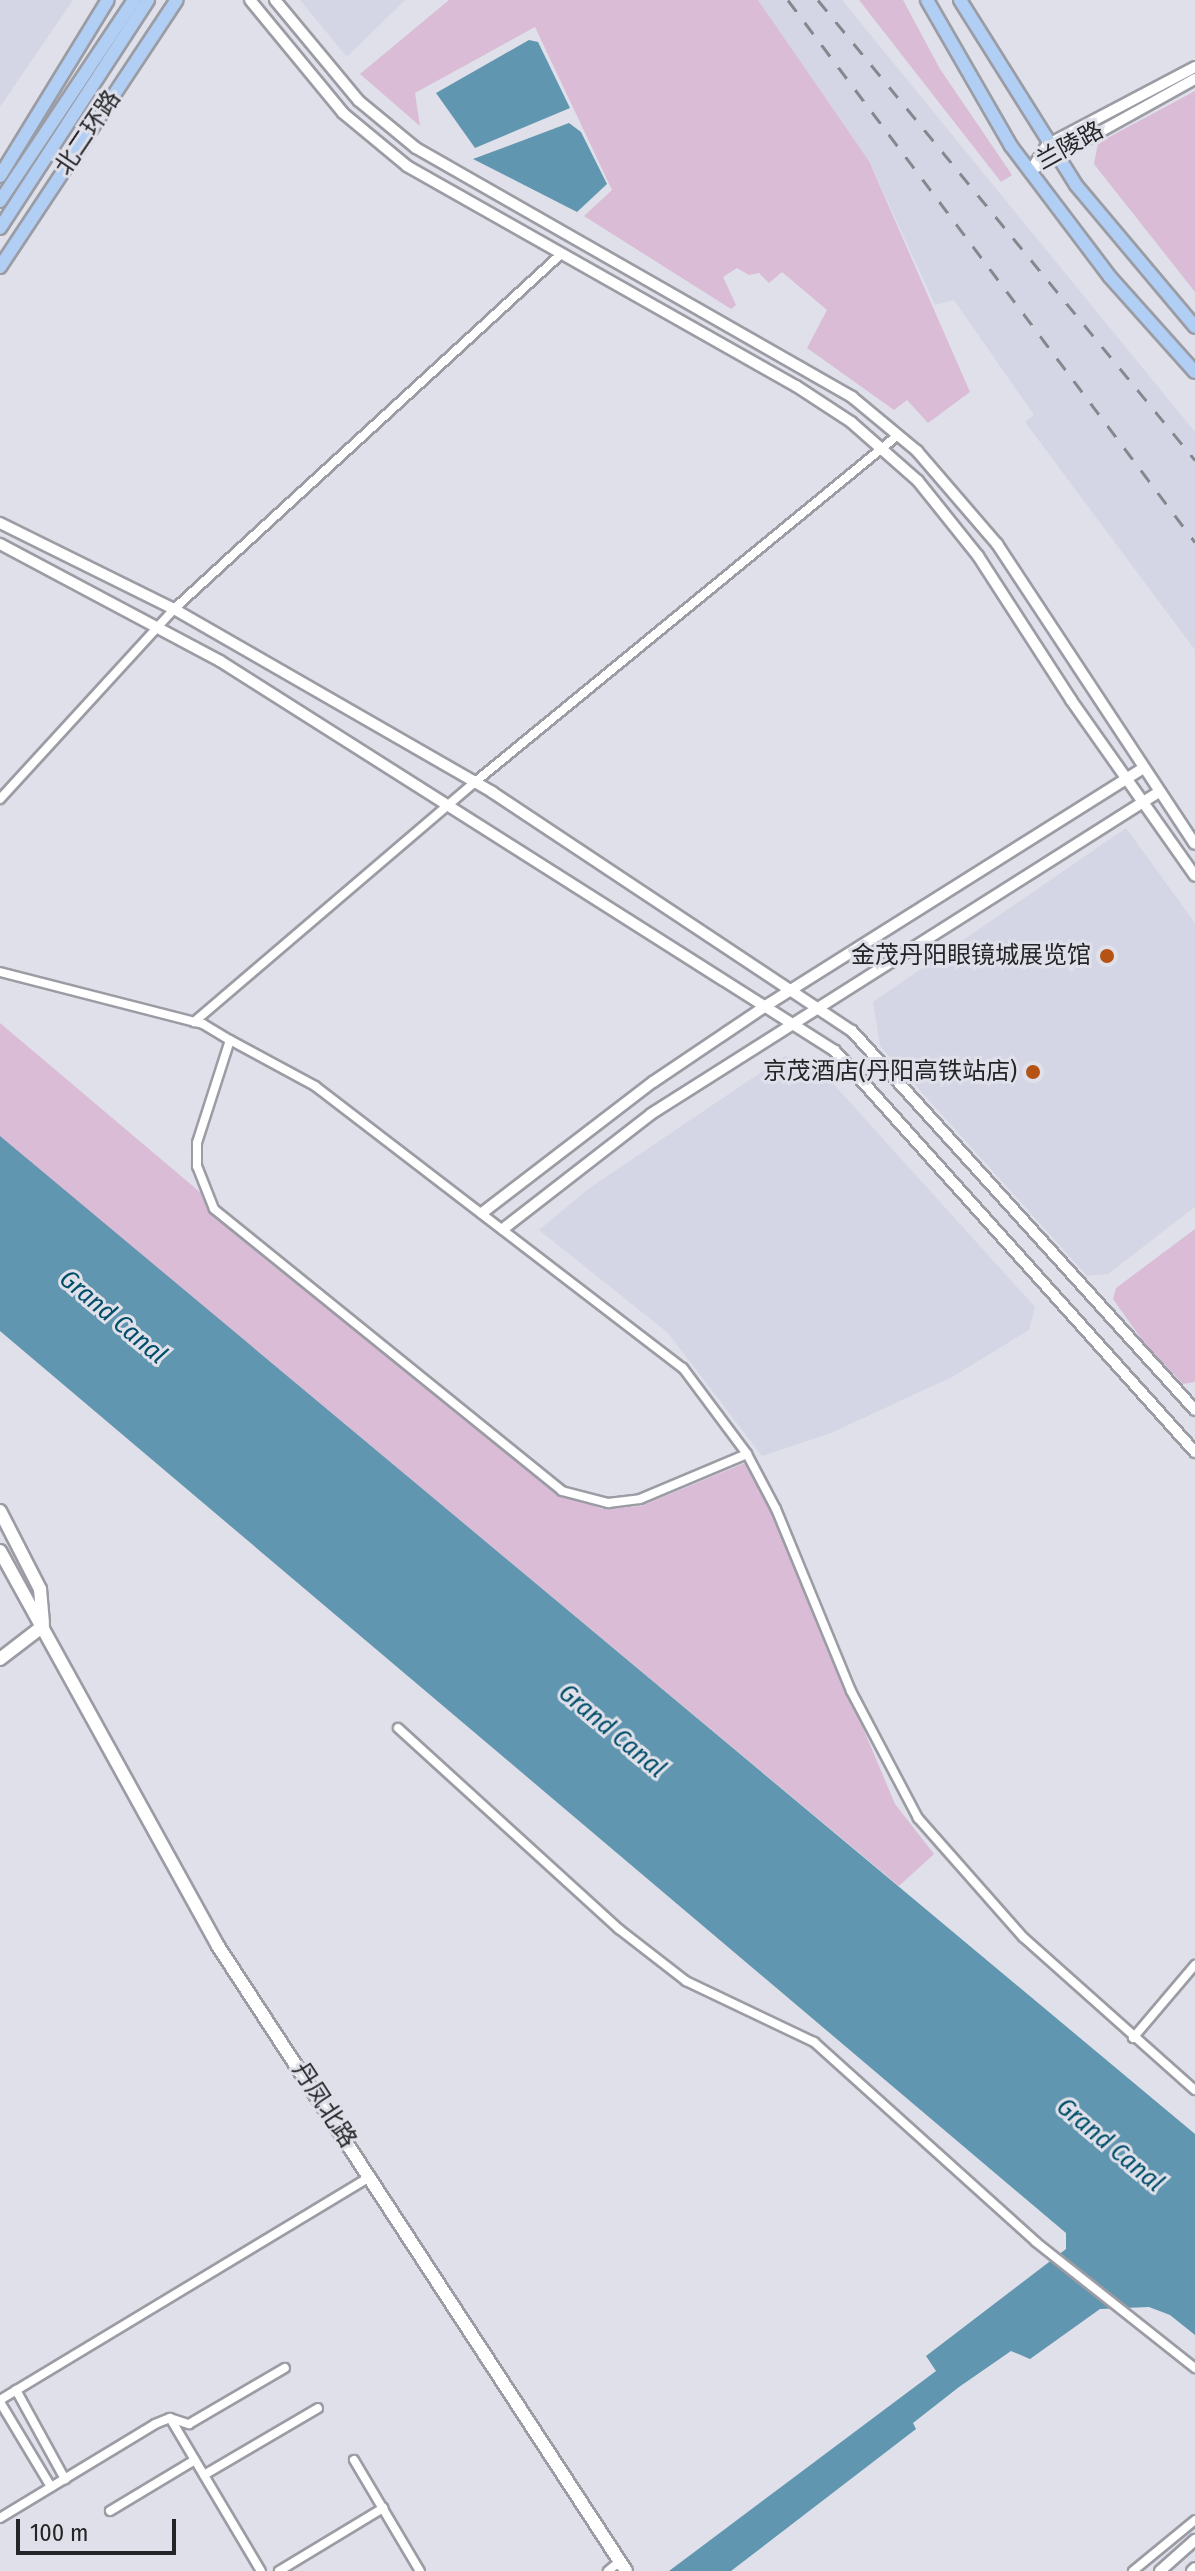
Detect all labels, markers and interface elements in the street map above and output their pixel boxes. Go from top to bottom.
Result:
street label: 北二环路 [49,85,127,181]
street label: 兰陵路 [1032,116,1108,176]
place label: 金茂丹阳眼镜城展览馆 [851,942,1091,970]
marker: 金茂丹阳眼镜城展览馆 [1098,947,1116,965]
place label: 京茂酒店(丹阳高铁站店) [763,1058,1017,1086]
marker: 京茂酒店(丹阳高铁站店) [1024,1063,1042,1081]
water label: Grand Canal [53,1263,173,1371]
water label: Grand Canal [552,1677,672,1785]
street label: 丹凤北路 [286,2057,362,2153]
water label: Grand Canal [1050,2091,1170,2199]
scale bar [20,2503,180,2553]
text: 100 m [30,2519,88,2547]

